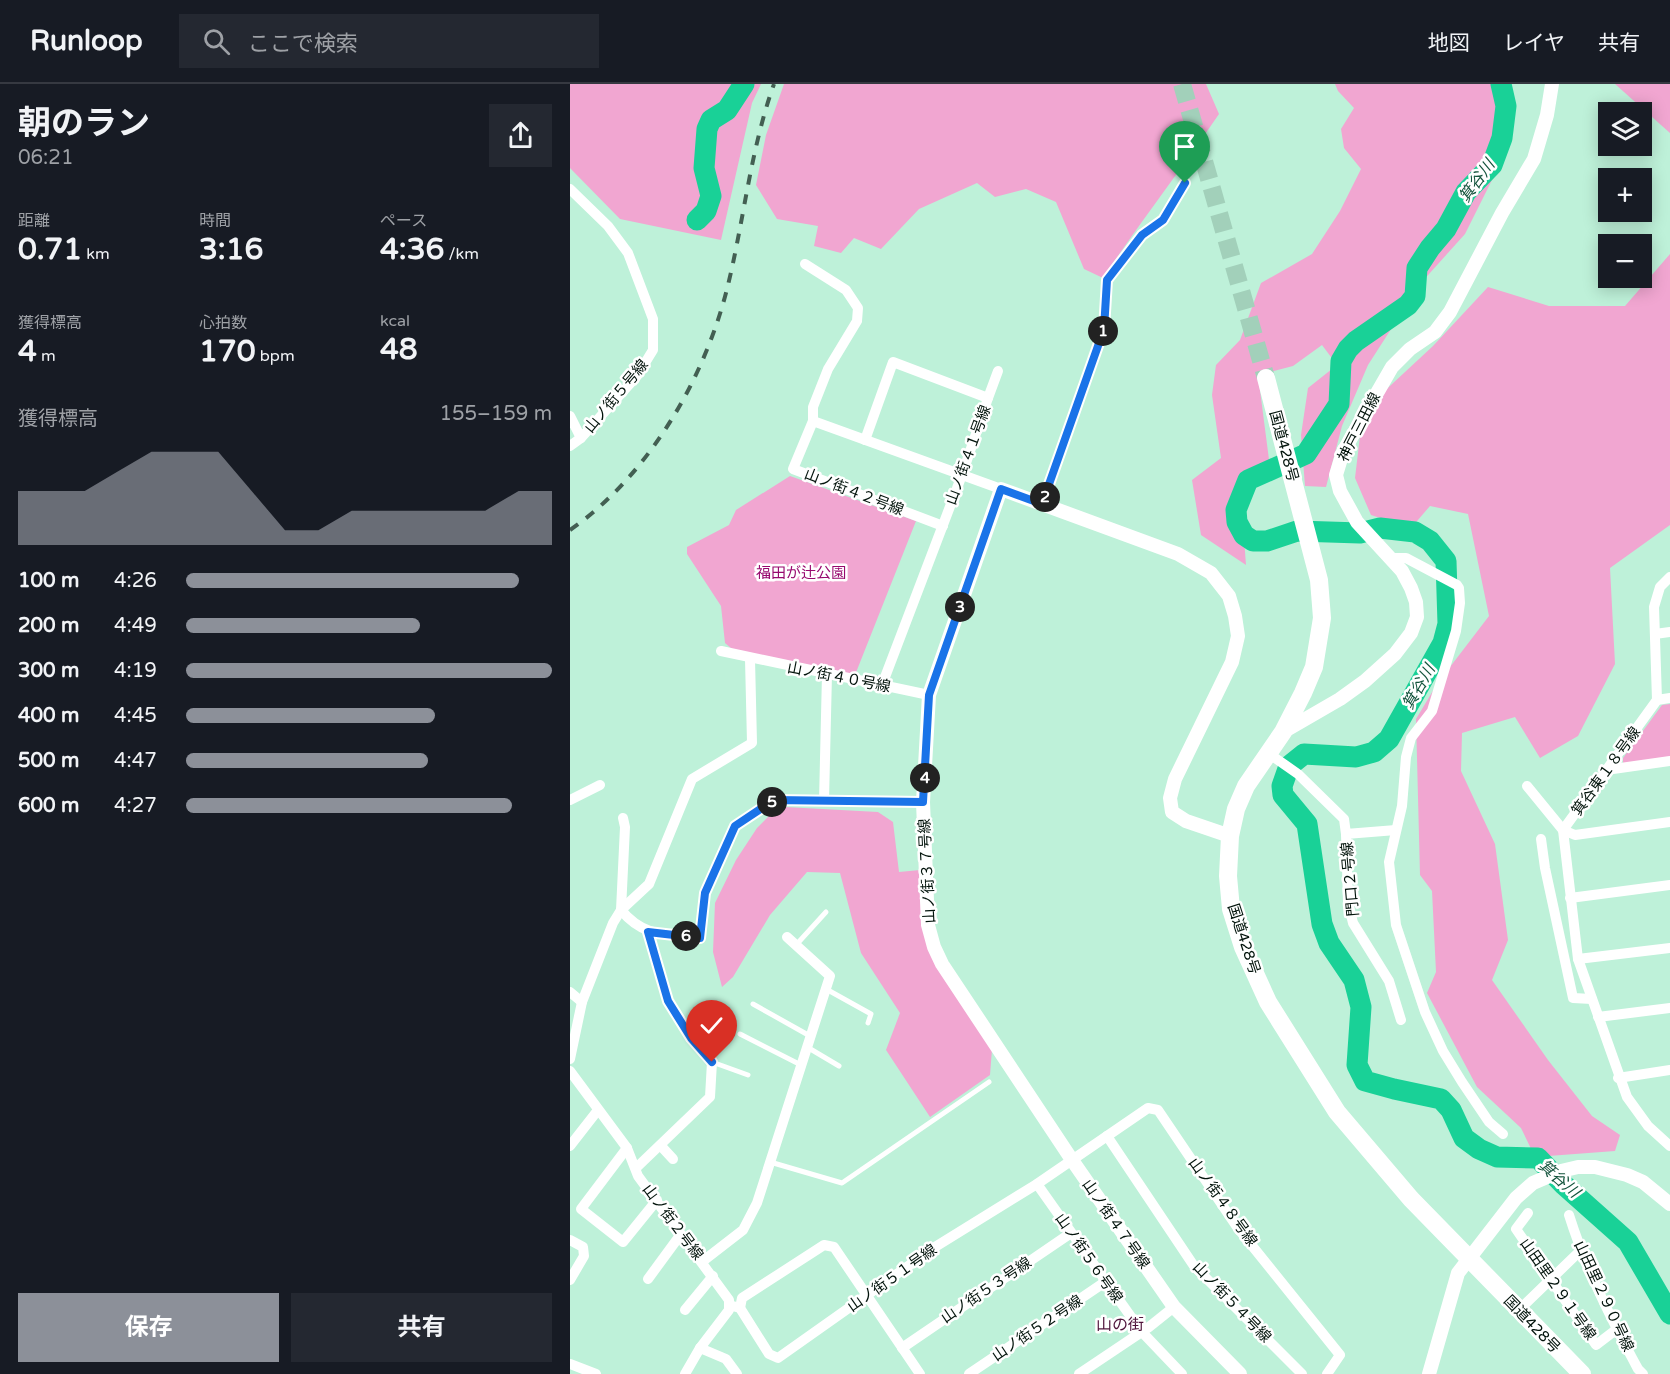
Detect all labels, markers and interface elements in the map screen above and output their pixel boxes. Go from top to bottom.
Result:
search box [179,14,599,68]
text: Runloop [30,24,143,58]
icon: search [200,25,233,58]
text: ここで検索 [248,31,358,57]
text: 地図 [1428,31,1470,56]
text: レイヤ [1503,31,1565,56]
text: 共有 [1598,31,1640,56]
map controls [1598,102,1652,288]
button: layers [1598,102,1652,156]
text: 朝のラン [18,104,150,143]
button: share [489,104,552,167]
pin [1159,121,1210,183]
icon: arrive [1168,130,1201,163]
text: 06:21 [18,146,73,170]
water label: 箕谷川 [1455,154,1500,206]
button: + [1598,168,1652,222]
text: 距離 [18,211,50,231]
text: 時間 [199,211,231,231]
text: ペース [380,211,427,231]
text: 0.71 [18,231,82,268]
text: 3:16 [199,231,263,268]
text: 4:36 [380,231,444,268]
button: − [1598,234,1652,288]
text: km [82,244,110,264]
text: /km [444,244,479,264]
text: kcal [380,311,410,331]
text: 獲得標高 [18,313,82,333]
text: 心拍数 [199,313,247,333]
pin: 1 [1088,316,1118,346]
text: 1 [1098,321,1108,341]
text: 48 [380,331,418,368]
text: 4 [18,333,37,370]
text: 170 [199,333,256,370]
text: m [37,346,56,366]
text: bpm [256,346,295,366]
street label: 山ノ街５号線 [580,356,652,436]
street label: 神戸三田線 [1334,389,1384,465]
text: 155–159 m [439,402,552,426]
street label: 山ノ街４１号線 [942,403,994,507]
text: 獲得標高 [18,407,98,431]
street label: 国道428号 [1266,408,1302,484]
street label: 山ノ街４２号線 [802,465,906,519]
pin: 2 [1030,482,1060,512]
text: 2 [1040,487,1050,507]
park label: 福田が辻公園 [756,564,846,582]
text: 100 m [18,569,79,593]
text: 4:26 [114,569,157,593]
pin: 3 [945,592,975,622]
text: 3 [955,597,965,617]
text: 200 m [18,614,79,638]
text: 4:49 [114,614,157,638]
street label: 山ノ街４０号線 [786,658,892,696]
text: 300 m [18,659,79,683]
text: 4:19 [114,659,157,683]
water label: 箕谷川 [1398,659,1441,713]
text: 400 m [18,704,79,728]
text: 4:45 [114,704,157,728]
street label: 箕谷東１８号線 [1568,723,1644,819]
text: 500 m [18,749,79,773]
text: 4:47 [114,749,157,773]
pin: 4 [910,763,940,793]
text: 4 [920,768,930,788]
pin: 5 [757,787,787,817]
text: 5 [767,792,777,812]
text: 600 m [18,794,79,818]
text: 4:27 [114,794,157,818]
street label: 山ノ街３７号線 [915,818,939,924]
street label: 門口２号線 [1338,841,1362,917]
street label: 国道428号 [1224,901,1264,977]
pin: 6 [671,921,701,951]
text: 6 [681,926,691,946]
pin [686,1000,737,1062]
icon: check [695,1009,728,1042]
street label: 山ノ街４８号線 [1185,1154,1261,1250]
water label: 箕谷川 [1534,1156,1585,1204]
street label: 山ノ街４７号線 [1079,1176,1153,1272]
street label: 山ノ街２号線 [639,1181,707,1263]
street label: 山ノ街５６号線 [1052,1210,1126,1306]
street label: 山田里２９１号線 [1516,1235,1600,1343]
street label: 山田里２９０号線 [1570,1238,1638,1354]
street label: 山ノ街５１号線 [844,1241,940,1315]
street label: 山ノ街５３号線 [937,1253,1035,1327]
street label: 山ノ街５４号線 [1189,1258,1275,1346]
street label: 山ノ街５２号線 [988,1291,1086,1365]
street label: 国道428号 [1500,1291,1564,1357]
button: 保存 [18,1293,279,1362]
button: 共有 [291,1293,552,1362]
district label: 山の街 [1096,1315,1144,1335]

